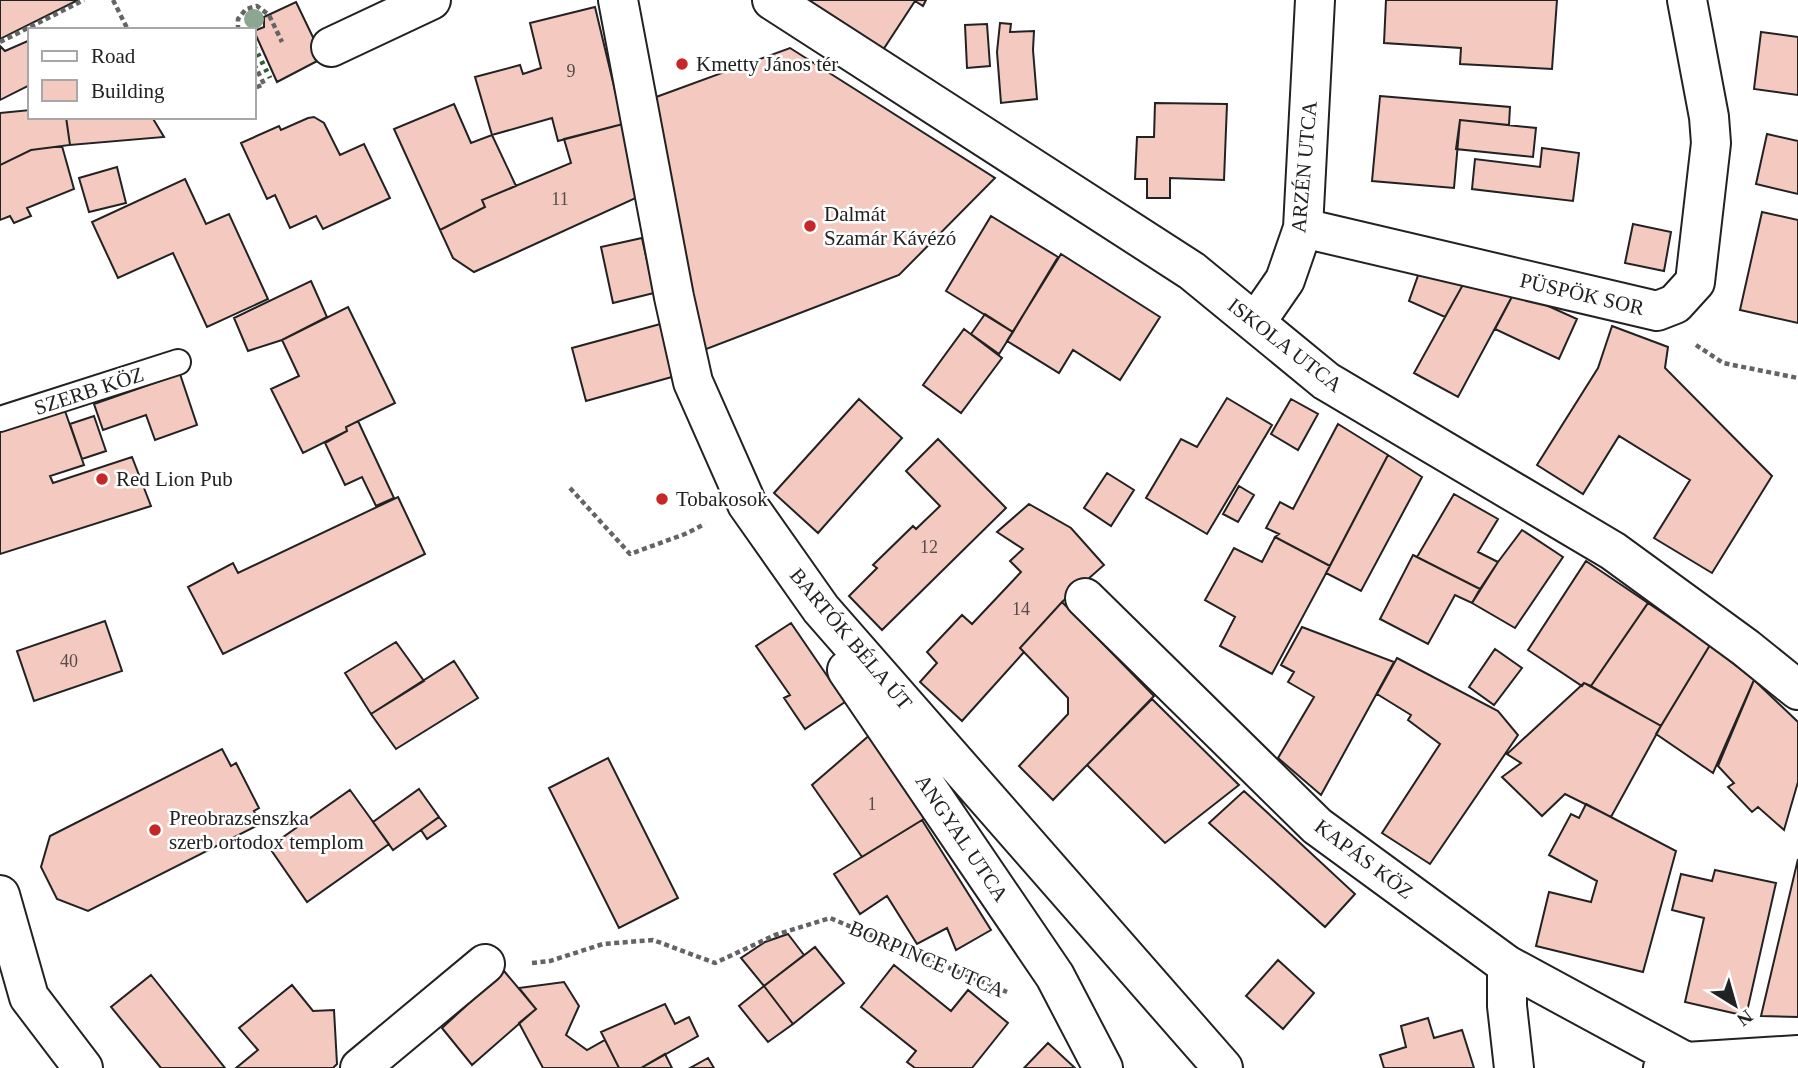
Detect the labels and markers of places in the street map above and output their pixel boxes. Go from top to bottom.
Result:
place label: Kmetty János tér [696,52,838,76]
marker: Kmetty János tér [674,56,690,72]
place label: Dalmát Szamár Kávézó [824,202,956,250]
marker: Dalmát Szamár Kávézó [802,218,818,234]
place label: Red Lion Pub [116,467,233,491]
marker: Red Lion Pub [94,471,110,487]
place label: Tobakosok [676,487,768,511]
marker: Tobakosok [654,491,670,507]
place label: Preobrazsenszka szerb ortodox templom [169,806,364,854]
marker: Preobrazsenszka szerb ortodox templom [147,822,163,838]

